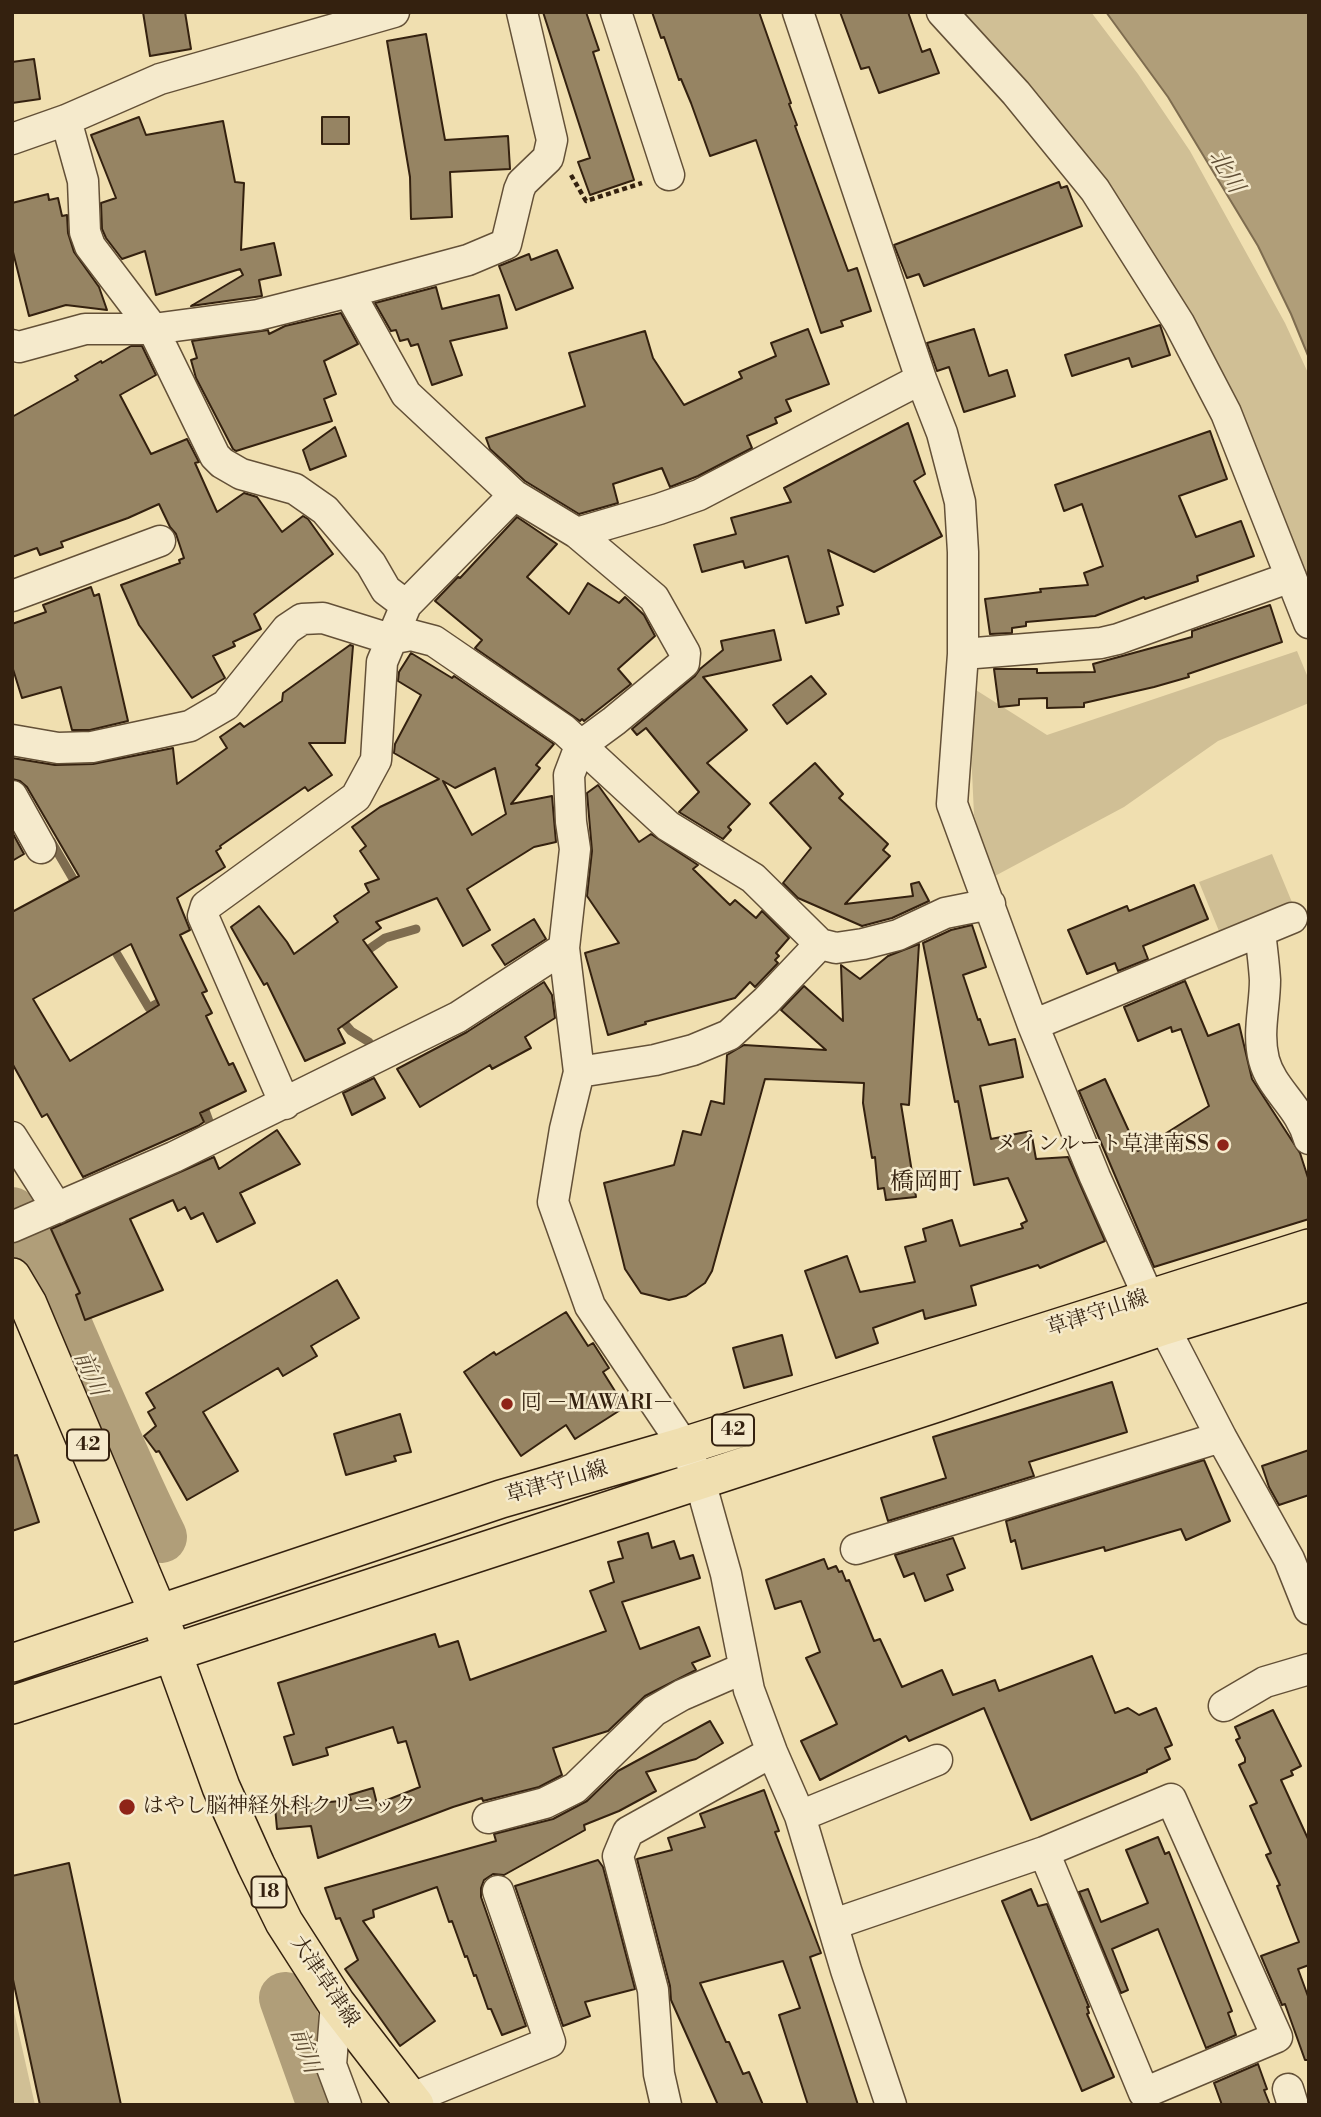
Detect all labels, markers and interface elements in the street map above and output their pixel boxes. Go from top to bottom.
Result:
water label: 北川 [1201,145,1249,199]
place label: メインルート草津南SS [996,1132,1209,1158]
marker: メインルート草津南SS [1215,1137,1231,1153]
district label: 橋岡町 [890,1169,962,1197]
street label: 草津守山線 [1044,1286,1152,1342]
water label: 前川 [67,1347,111,1401]
place label: 囘 －MAWARI－ [521,1391,673,1417]
marker: 囘 －MAWARI－ [499,1396,515,1412]
road number: 42 [712,1414,754,1446]
road number: 42 [67,1429,109,1460]
street label: 草津守山線 [503,1456,611,1510]
place label: はやし脳神経外科クリニック [143,1794,416,1820]
marker: はやし脳神経外科クリニック [117,1797,137,1817]
road number: 18 [252,1876,286,1908]
street label: 大津草津線 [284,1931,364,2033]
water label: 前川 [283,2025,325,2077]

